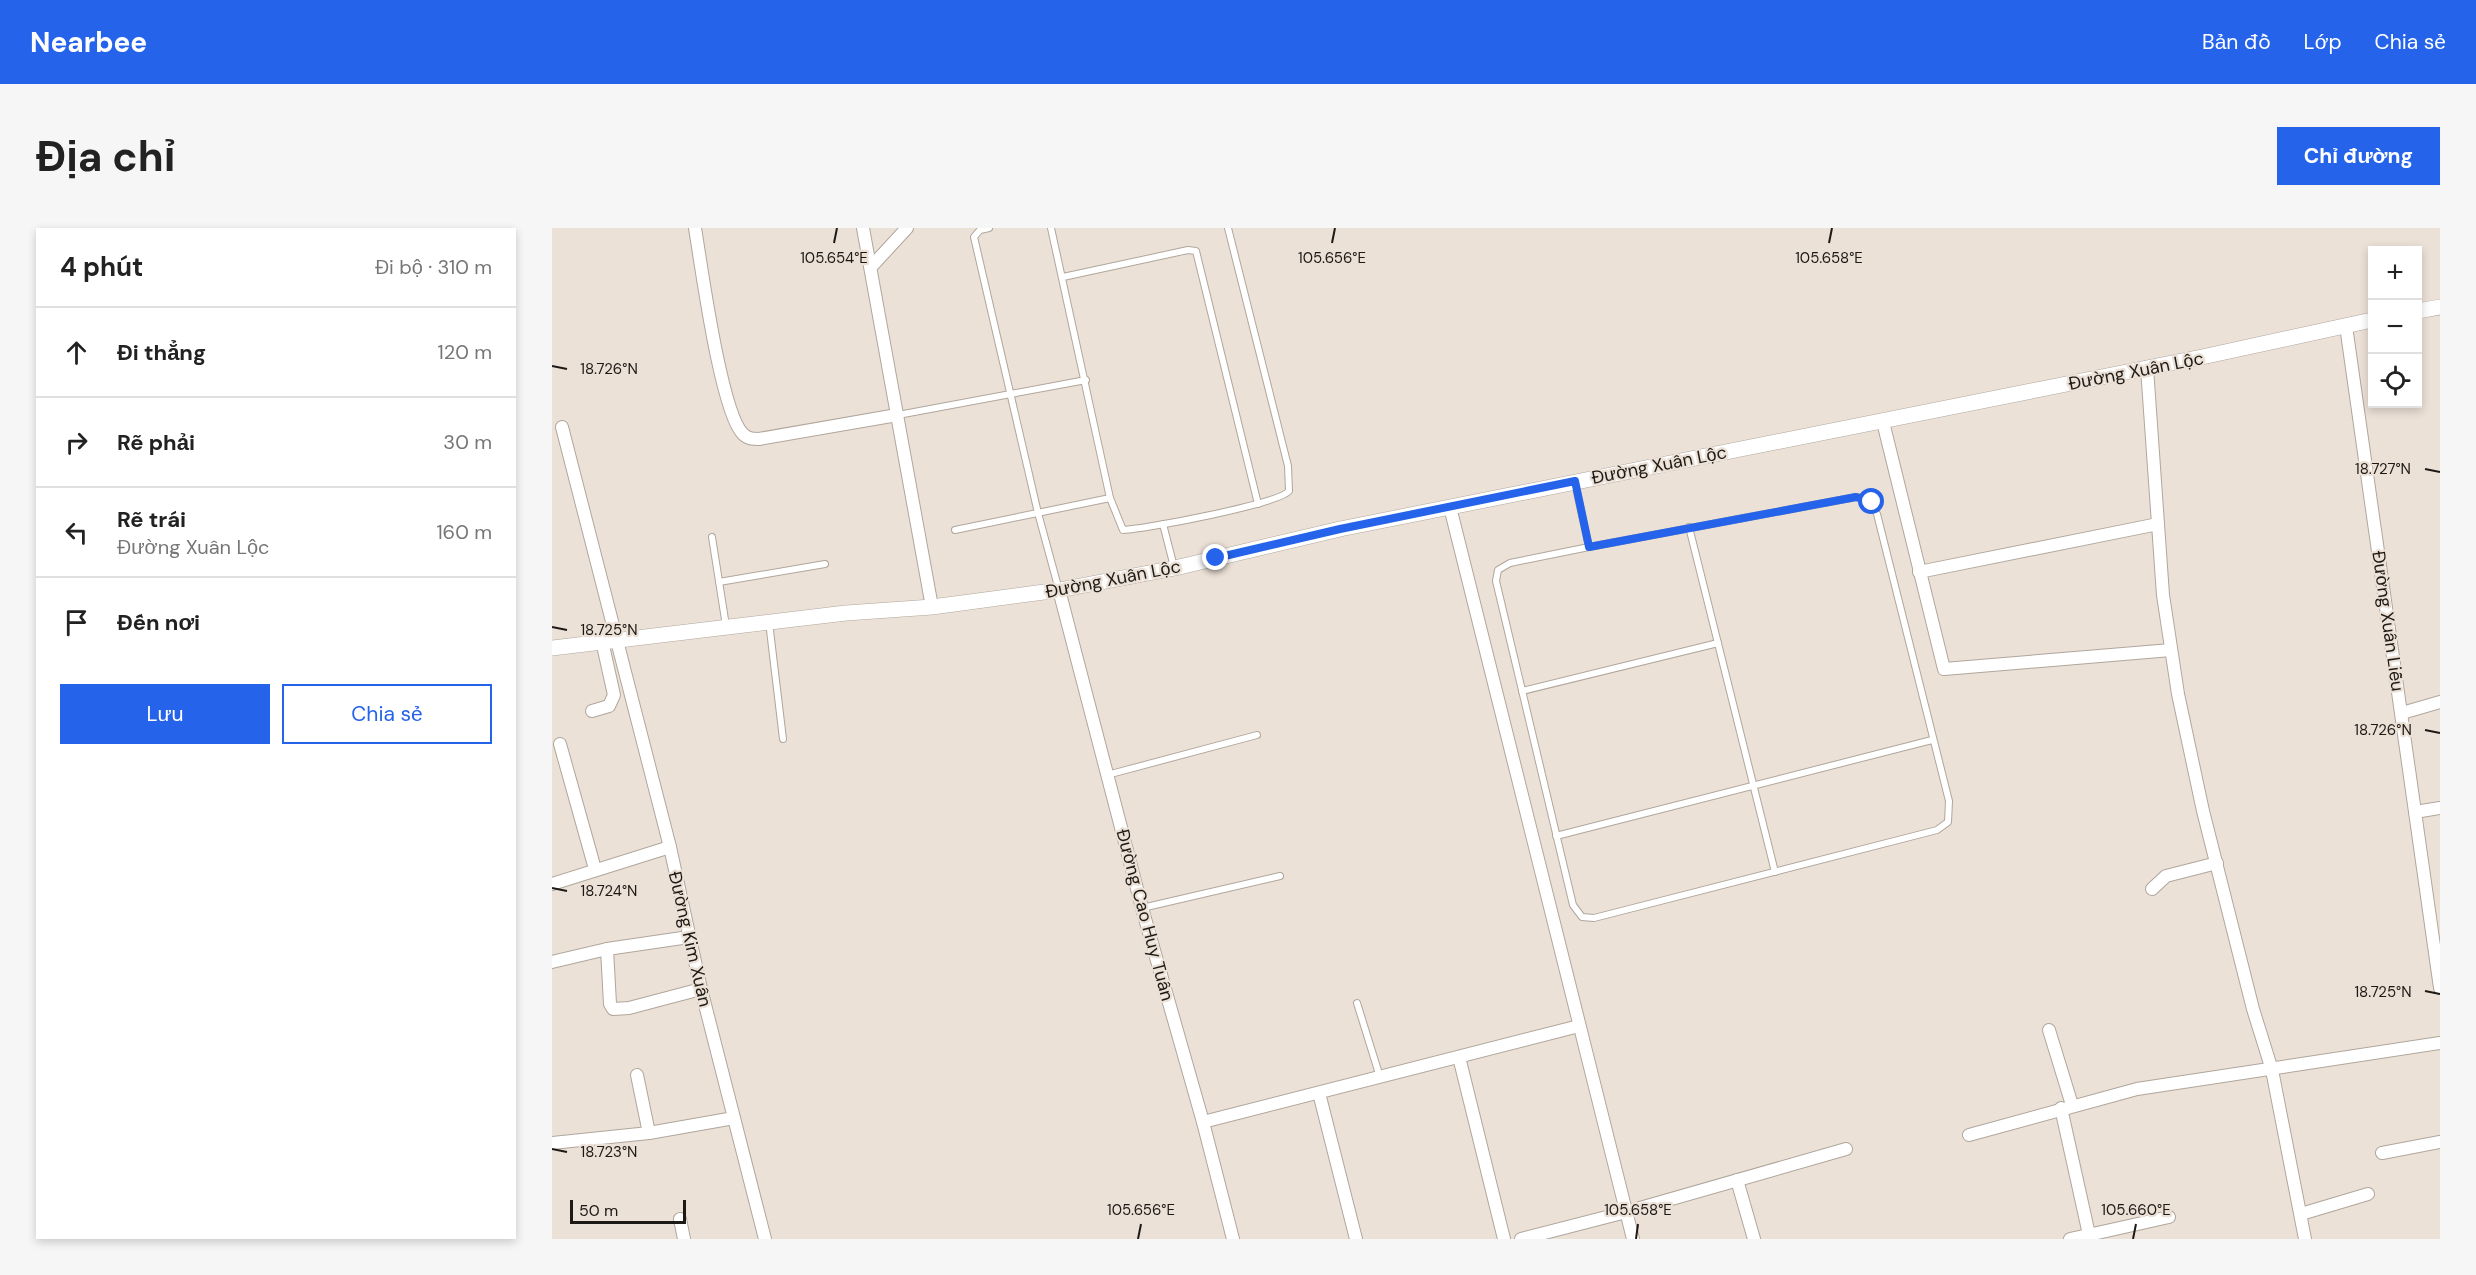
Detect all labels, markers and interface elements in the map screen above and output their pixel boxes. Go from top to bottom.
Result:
text: Nearbee [30,24,147,61]
text: Bản đồ [2202,28,2271,56]
text: Lớp [2304,28,2342,56]
text: Chia sẻ [2375,28,2446,56]
button: Chỉ đường [2277,127,2440,185]
text: Địa chỉ [36,129,175,184]
map controls [2368,246,2422,408]
button: + [2368,246,2422,300]
text: 105.654°E [800,248,868,268]
text: 105.656°E [1298,248,1366,268]
text: 105.658°E [1795,248,1863,268]
text: 4 phút [60,250,143,284]
text: Đi bộ · 310 m [375,254,492,280]
button: − [2368,300,2422,354]
icon: ahead [60,336,93,369]
text: Đi thẳng [117,338,206,367]
text: 120 m [438,339,492,365]
street label: Đường Xuân Lộc [2066,346,2206,396]
button: locate [2368,354,2422,408]
text: 18.726°N [580,359,638,379]
icon: right [60,426,93,459]
text: Rẽ phải [117,428,195,457]
text: 30 m [443,429,492,455]
street label: Đường Xuân Lộc [1589,440,1729,490]
text: 18.727°N [2355,459,2411,479]
route start [1858,488,1884,514]
text: Rẽ trái [117,505,186,534]
icon: left [60,516,93,549]
text: 160 m [436,519,492,545]
text: Đường Xuân Lộc [117,534,270,560]
route end [1202,544,1228,570]
street label: Đường Xuân Liễu [2366,549,2410,693]
street label: Đường Xuân Lộc [1043,554,1183,604]
icon: arrive [60,606,93,639]
text: Đến nơi [117,608,200,637]
text: 18.725°N [580,620,638,640]
button: Lưu [60,684,270,744]
button: Chia sẻ [282,684,492,744]
text: 18.726°N [2354,720,2412,740]
street label: Đường Cao Huy Tuân [1111,826,1179,1004]
street label: Đường Kim Xuân [663,869,717,1009]
text: 18.724°N [581,881,637,901]
text: 18.725°N [2354,982,2412,1002]
text: 18.723°N [581,1142,637,1162]
scale bar [570,1197,686,1224]
text: 50 m [579,1200,618,1221]
text: 105.656°E [1107,1200,1175,1220]
text: 105.658°E [1604,1200,1672,1220]
text: 105.660°E [2101,1200,2171,1220]

